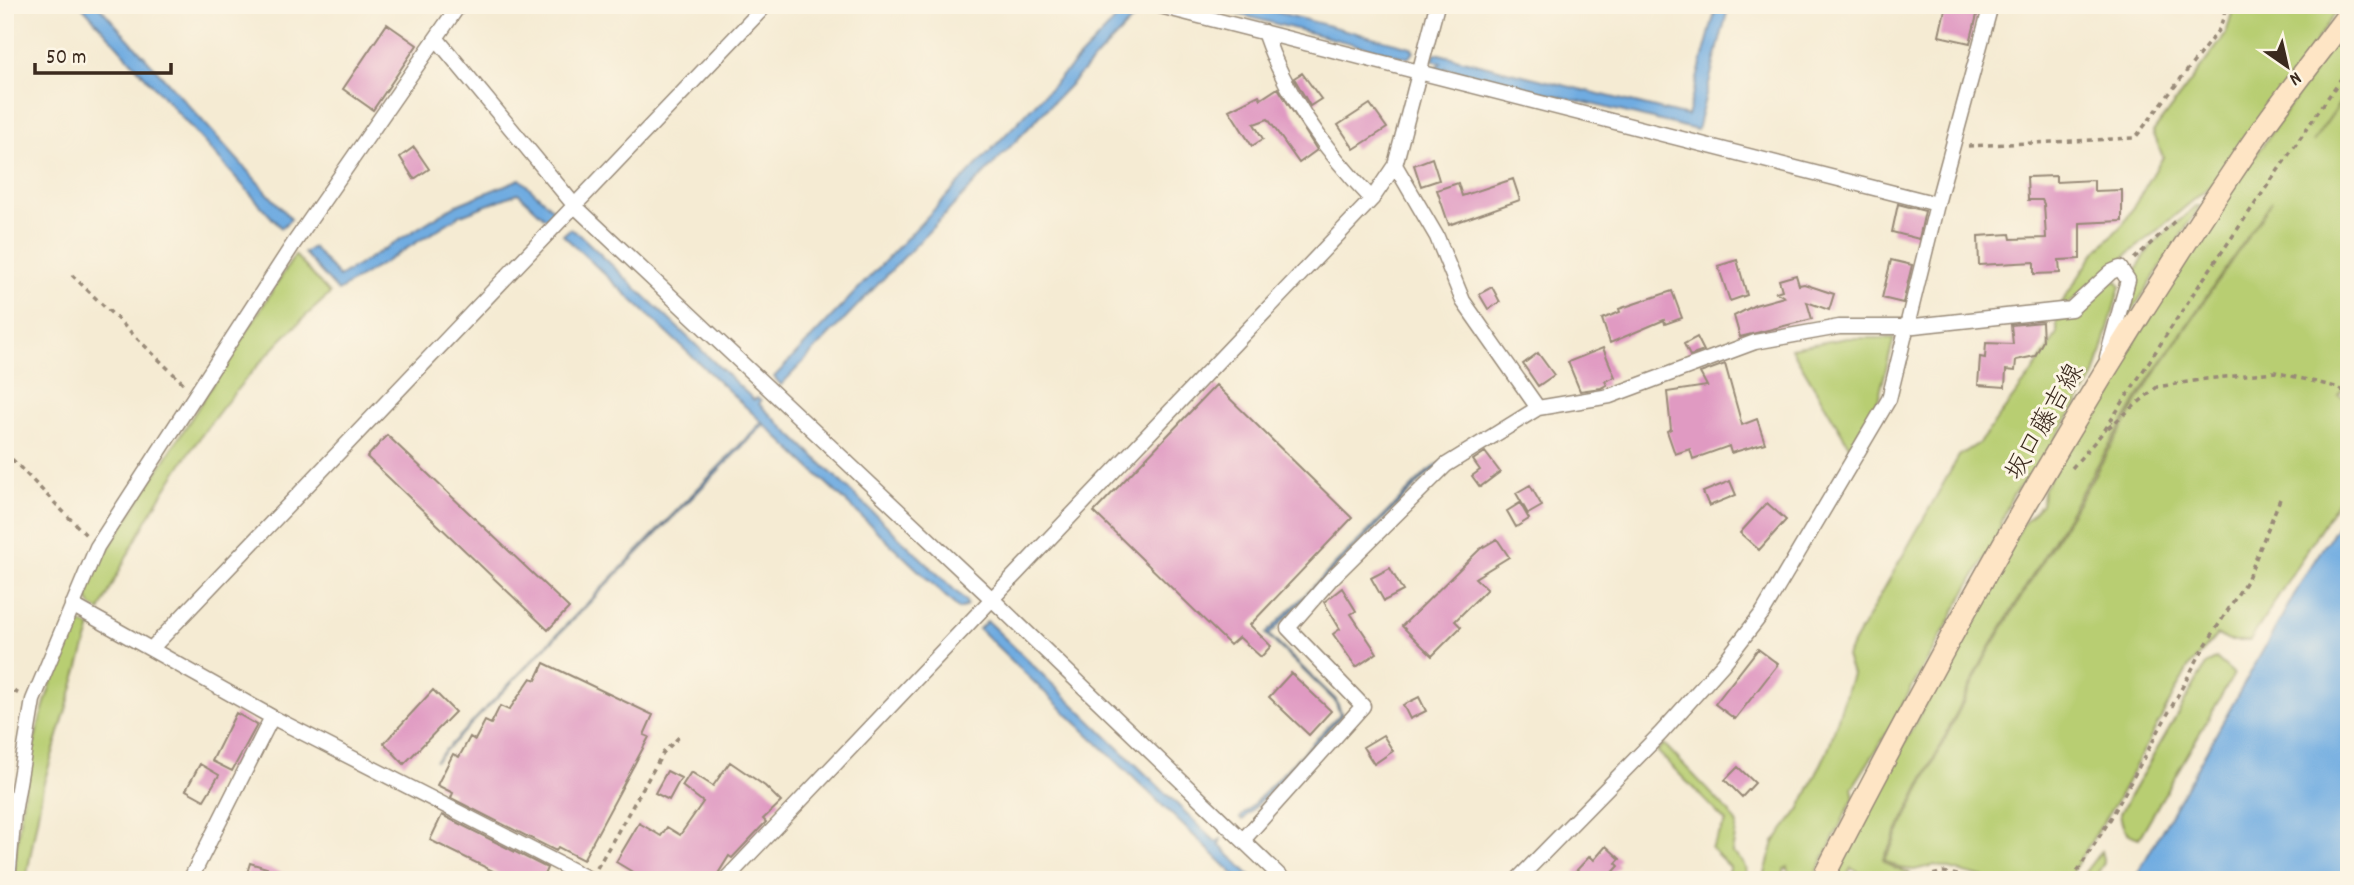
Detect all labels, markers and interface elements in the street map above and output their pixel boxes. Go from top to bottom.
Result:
scale bar [35,32,172,76]
north arrow [2252,32,2322,102]
text: 50 m [46,44,86,74]
text: N [2283,63,2306,91]
street label: 坂口藤吉線 [1998,357,2095,488]

